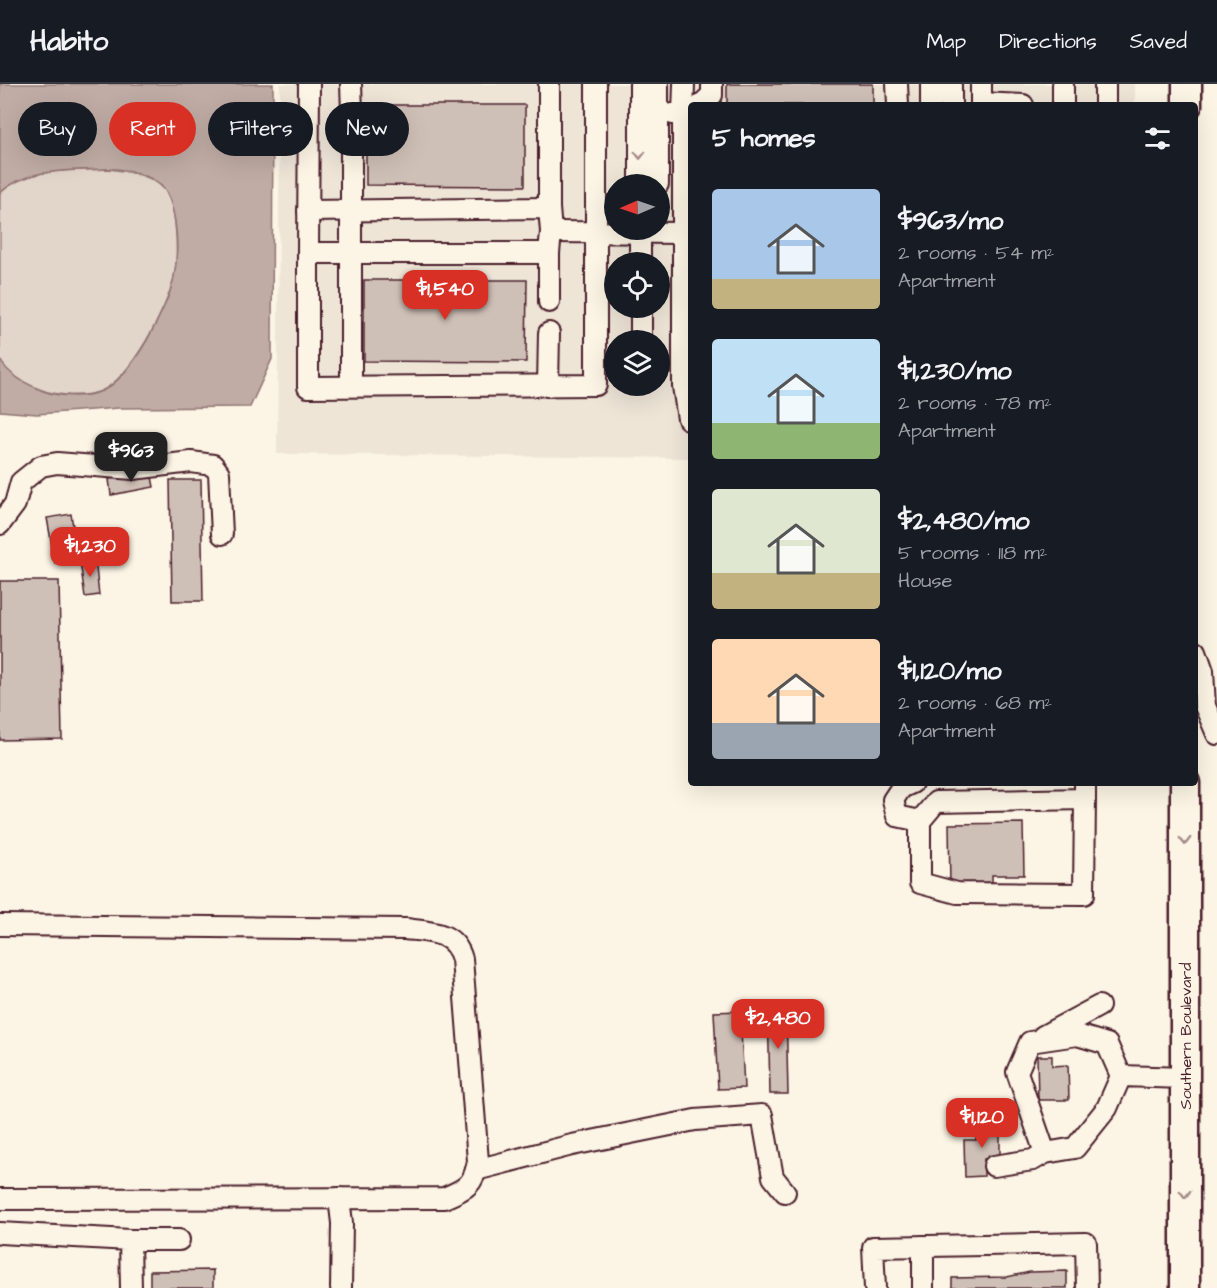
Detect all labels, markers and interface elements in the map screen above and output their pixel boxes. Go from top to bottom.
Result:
text: Habito [30,22,108,61]
text: Map [926,27,966,56]
text: Directions [999,27,1097,56]
text: Saved [1130,27,1187,56]
chip: Buy [18,102,97,156]
chip: Rent [109,102,196,156]
chip: Filters [208,102,313,156]
chip: New [325,102,409,156]
text: 5 homes [712,120,816,156]
icon: filters [1141,122,1174,155]
one-way arrow [634,151,646,160]
north arrow [604,174,670,240]
map controls [604,174,670,396]
text: $963/mo [898,203,1004,239]
icon: home [760,213,832,285]
text: 2 rooms · 54 m² [898,239,1054,267]
button: locate [604,252,670,318]
text: Apartment [898,267,996,295]
pin: $1,540 [396,270,494,321]
text: $1,540 [416,275,474,303]
button: layers [604,330,670,396]
text: $1,230/mo [898,353,1012,389]
icon: home [760,363,832,435]
text: 2 rooms · 78 m² [898,389,1052,417]
text: Apartment [898,417,996,445]
pin: $963 [95,432,167,483]
text: $963 [108,437,154,465]
text: $2,480/mo [898,503,1030,539]
icon: home [760,513,832,585]
pin: $1,230 [41,527,139,578]
text: $1,230 [64,532,116,560]
text: 5 rooms · 118 m² [898,539,1047,567]
text: House [898,567,952,595]
text: $1,120/mo [898,653,1002,689]
icon: home [760,663,832,735]
text: 2 rooms · 68 m² [898,689,1052,717]
text: Apartment [898,717,996,745]
one-way arrow [1179,837,1191,846]
street label: Southern Boulevard [1175,963,1197,1109]
pin: $2,480 [729,999,827,1050]
text: $2,480 [745,1004,811,1032]
pin: $1,120 [933,1098,1031,1149]
text: $1,120 [960,1103,1004,1131]
one-way arrow [1179,1189,1191,1198]

